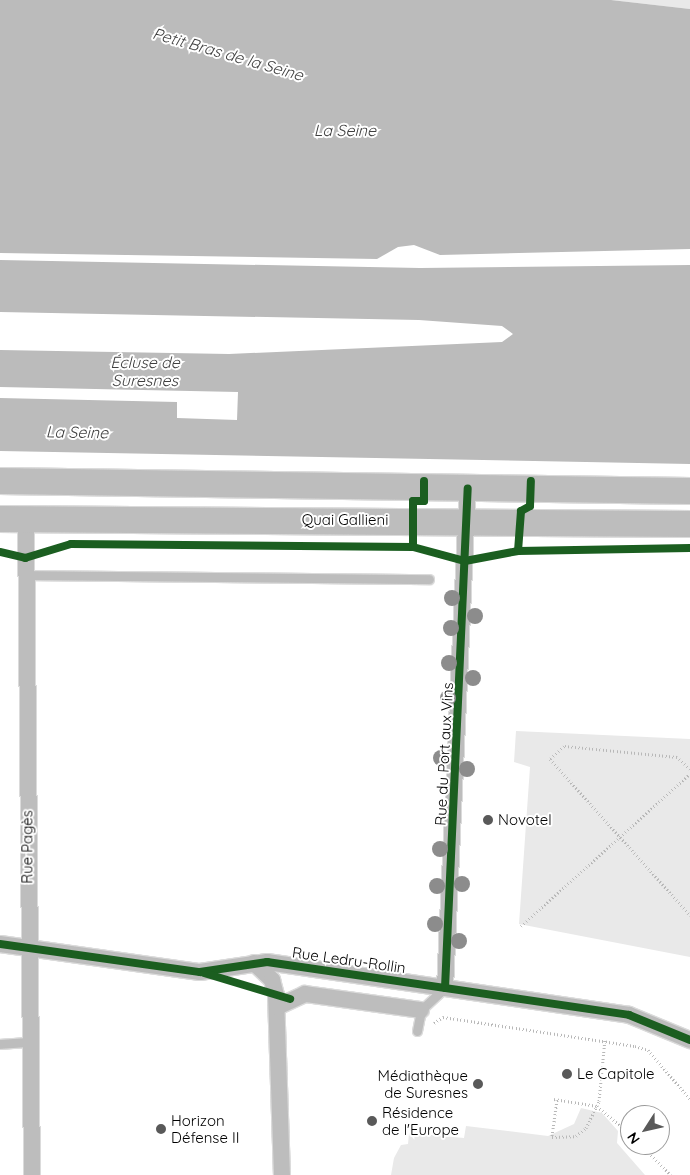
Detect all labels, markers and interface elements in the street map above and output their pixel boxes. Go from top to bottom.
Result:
water label: Petit Bras de la Seine [151,23,305,85]
water label: La Seine [314,120,376,140]
water label: Écluse de Suresnes [110,352,180,390]
water label: La Seine [46,422,108,442]
street label: Quai Gallieni [302,511,388,529]
street label: Rue du Port aux Vins [431,682,457,826]
street label: Rue Pagès [18,810,36,884]
place label: Novotel [498,811,552,829]
marker: Novotel [482,814,494,826]
street label: Rue Ledru-Rollin [291,943,407,977]
place label: Le Capitole [577,1065,655,1083]
place label: Médiathèque de Suresnes [378,1066,468,1101]
marker: Le Capitole [561,1068,573,1080]
marker: Médiathèque de Suresnes [472,1078,484,1090]
place label: Résidence de l'Europe [382,1103,459,1138]
north arrow [620,1105,670,1155]
place label: Horizon Défense II [171,1111,239,1146]
marker: Résidence de l'Europe [366,1115,378,1127]
marker: Horizon Défense II [155,1123,167,1135]
text: N [623,1129,644,1147]

